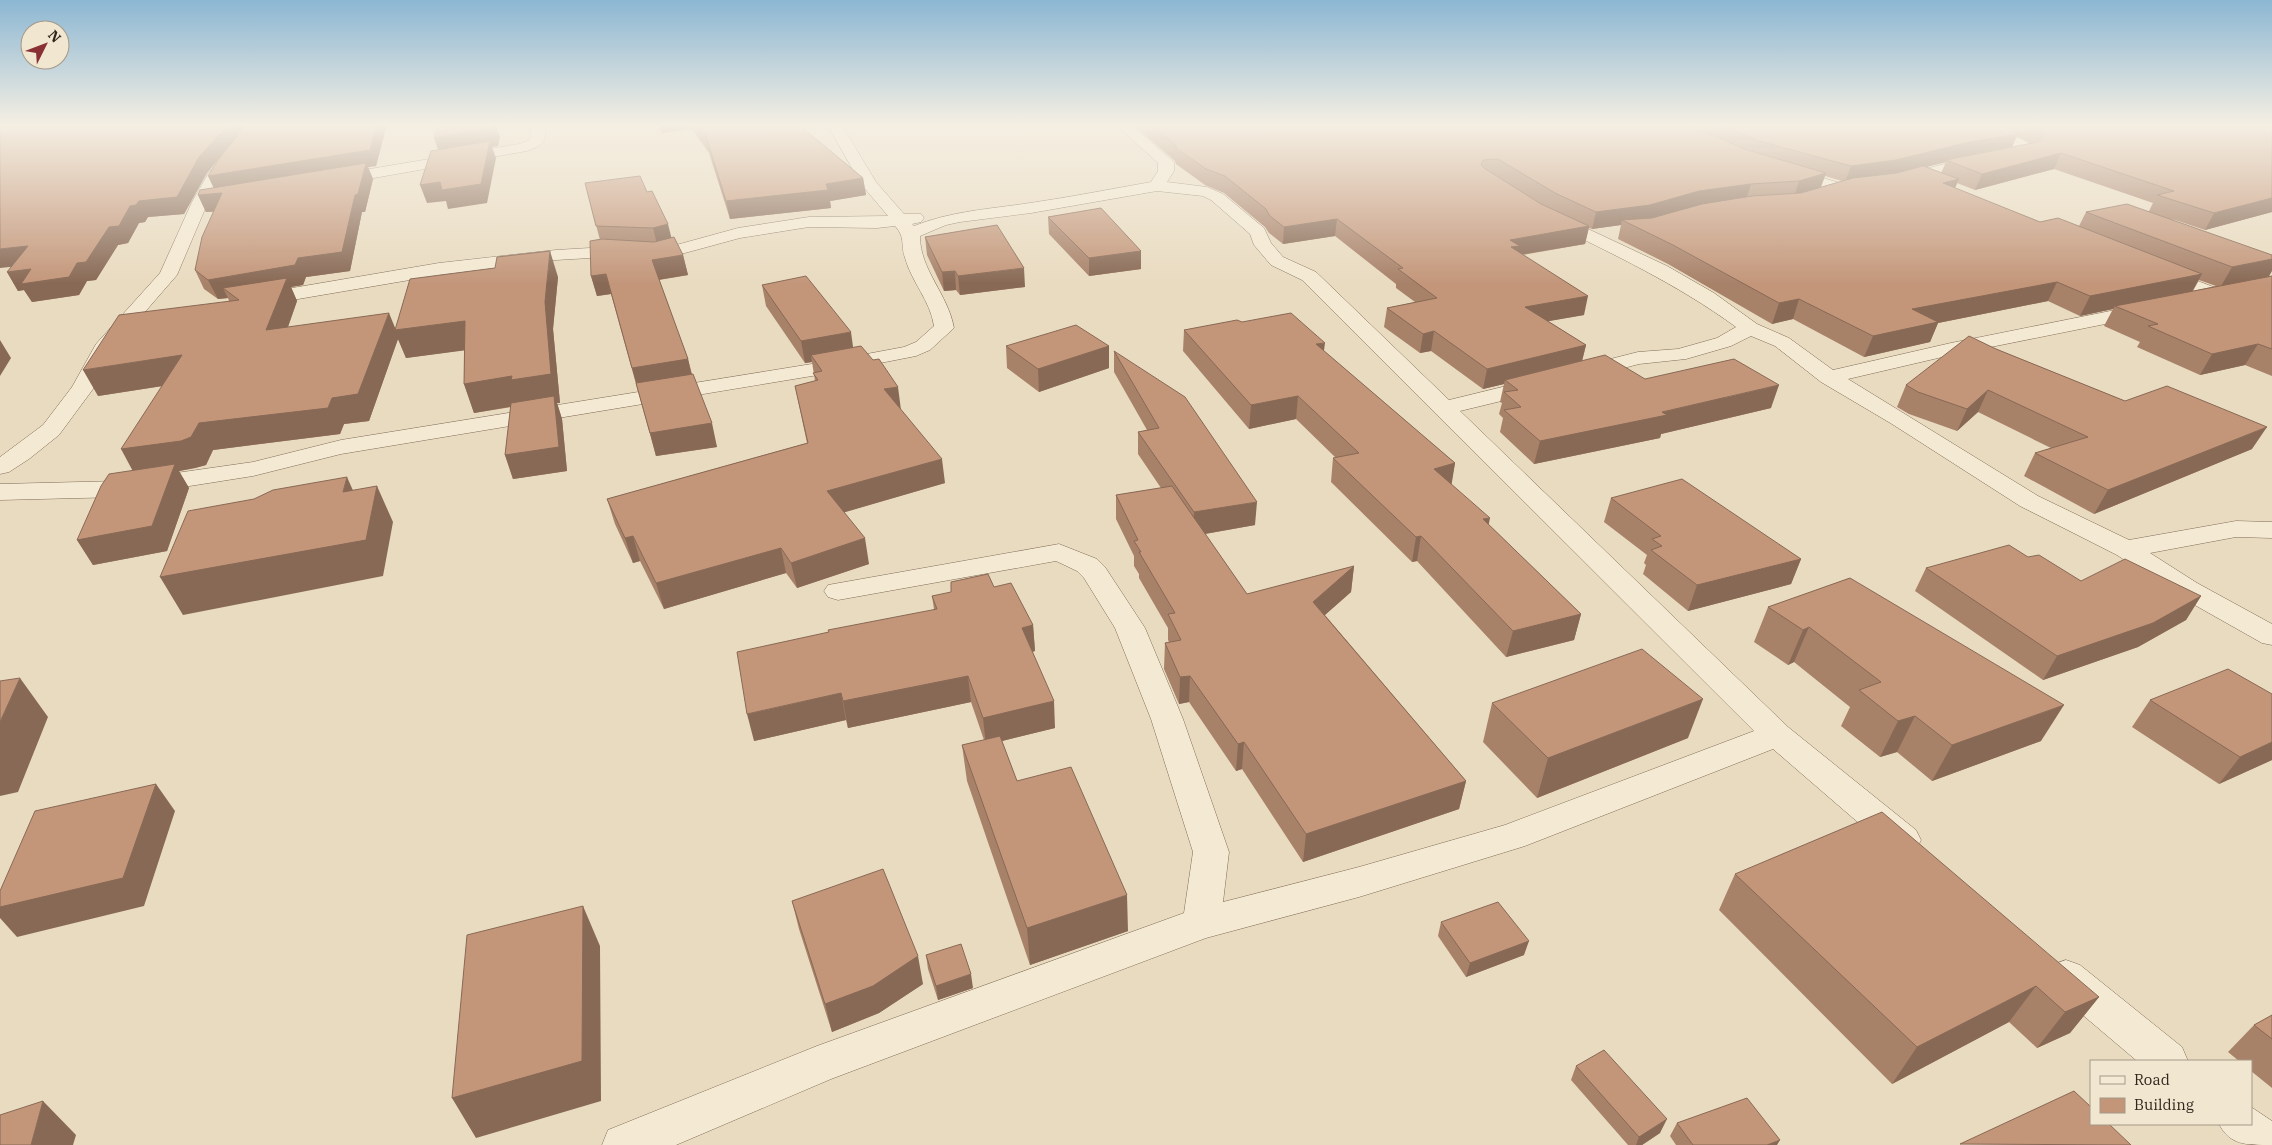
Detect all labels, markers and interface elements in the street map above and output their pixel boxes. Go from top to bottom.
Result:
north arrow [20,20,70,70]
text: N [44,26,65,46]
legend [2090,1060,2252,1125]
text: Road [2134,1070,2170,1089]
text: Building [2134,1095,2194,1114]

